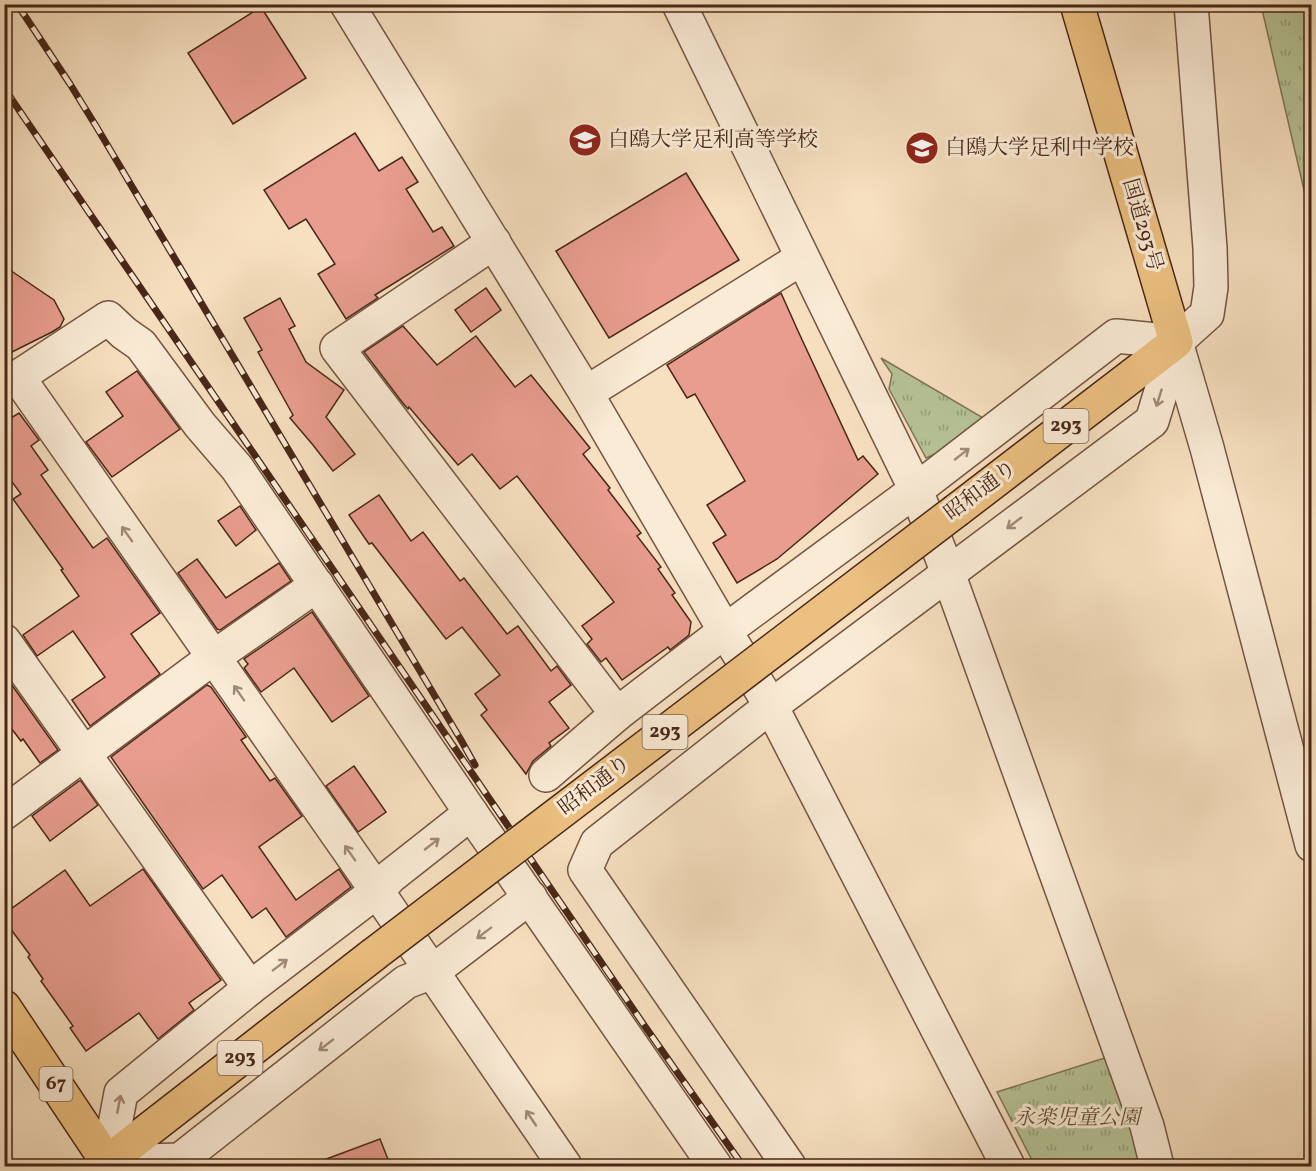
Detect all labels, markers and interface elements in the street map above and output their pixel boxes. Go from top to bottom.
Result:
school or university icon: 白鴎大学足利高等学校 [567,122,603,158]
place label: 白鴎大学足利高等学校 [608,126,818,155]
school or university icon: 白鴎大学足利中学校 [904,130,940,166]
place label: 白鴎大学足利中学校 [945,134,1134,163]
street label: 国道293号 [1115,175,1169,275]
one-way arrow [1153,388,1164,407]
road number: 293 [1044,409,1088,443]
one-way arrow [954,448,970,461]
street label: 昭和通り [939,454,1023,528]
one-way arrow [1007,517,1023,529]
one-way arrow [121,526,133,542]
one-way arrow [233,685,245,702]
road number: 293 [642,715,688,749]
street label: 昭和通り [553,749,637,823]
one-way arrow [424,837,440,850]
one-way arrow [344,846,356,862]
one-way arrow [476,926,492,939]
one-way arrow [272,959,288,972]
one-way arrow [318,1039,334,1052]
road number: 293 [218,1041,262,1075]
road number: 67 [40,1067,72,1101]
one-way arrow [114,1095,125,1115]
park label: 永楽児童公園 [1014,1104,1143,1133]
one-way arrow [525,1110,538,1127]

